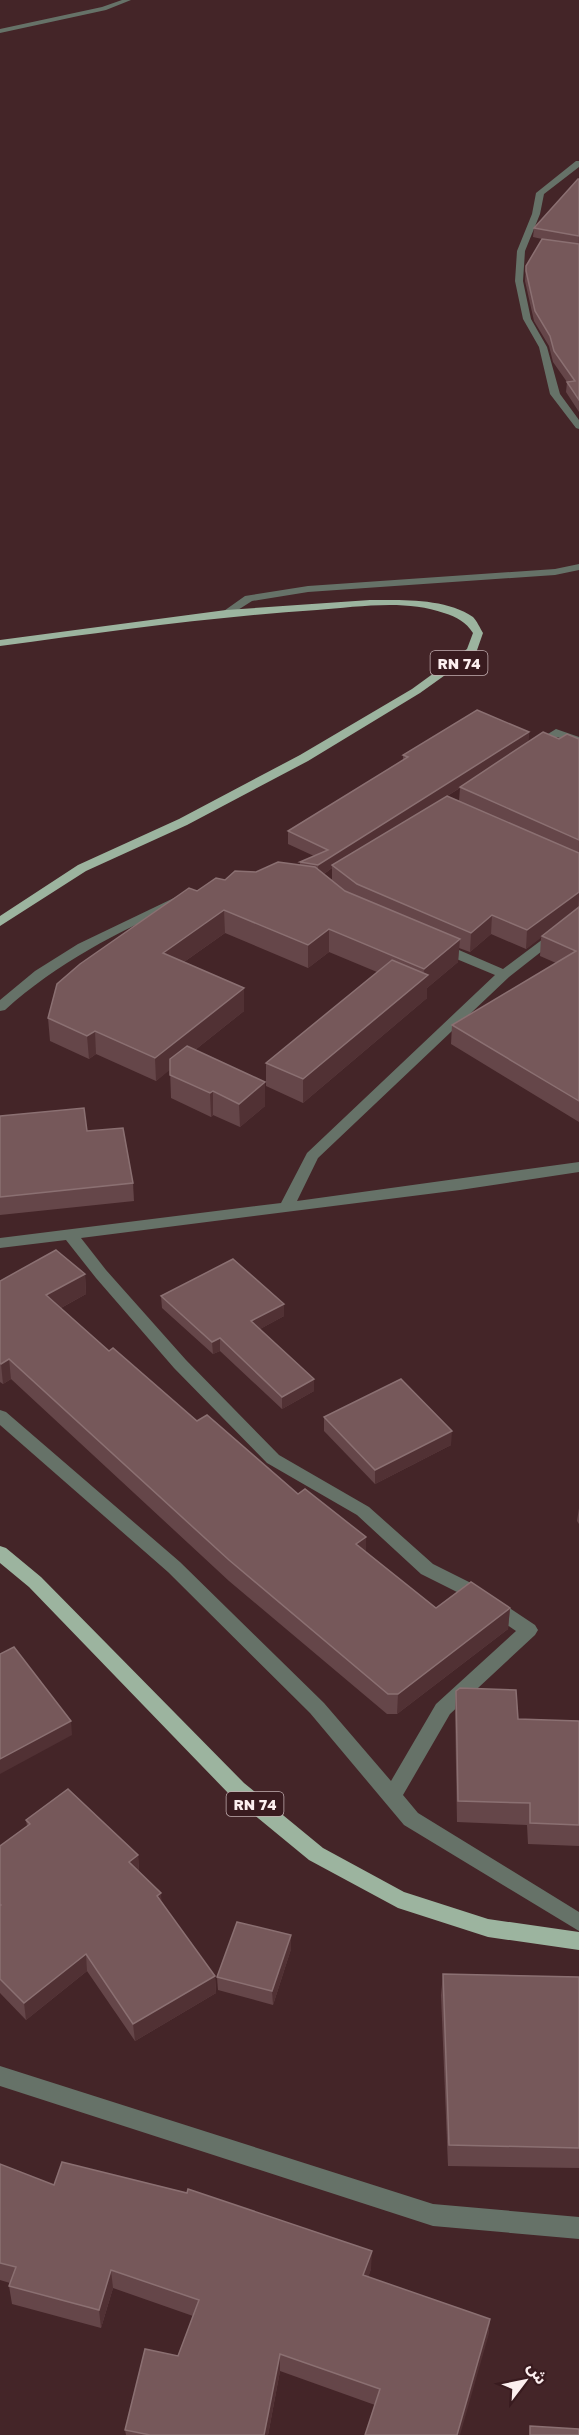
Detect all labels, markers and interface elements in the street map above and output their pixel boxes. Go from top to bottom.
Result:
road number: RN 74 [430,651,488,675]
road number: RN 74 [226,1792,284,1816]
north arrow [495,2351,555,2411]
text: ش [523,2358,552,2388]

